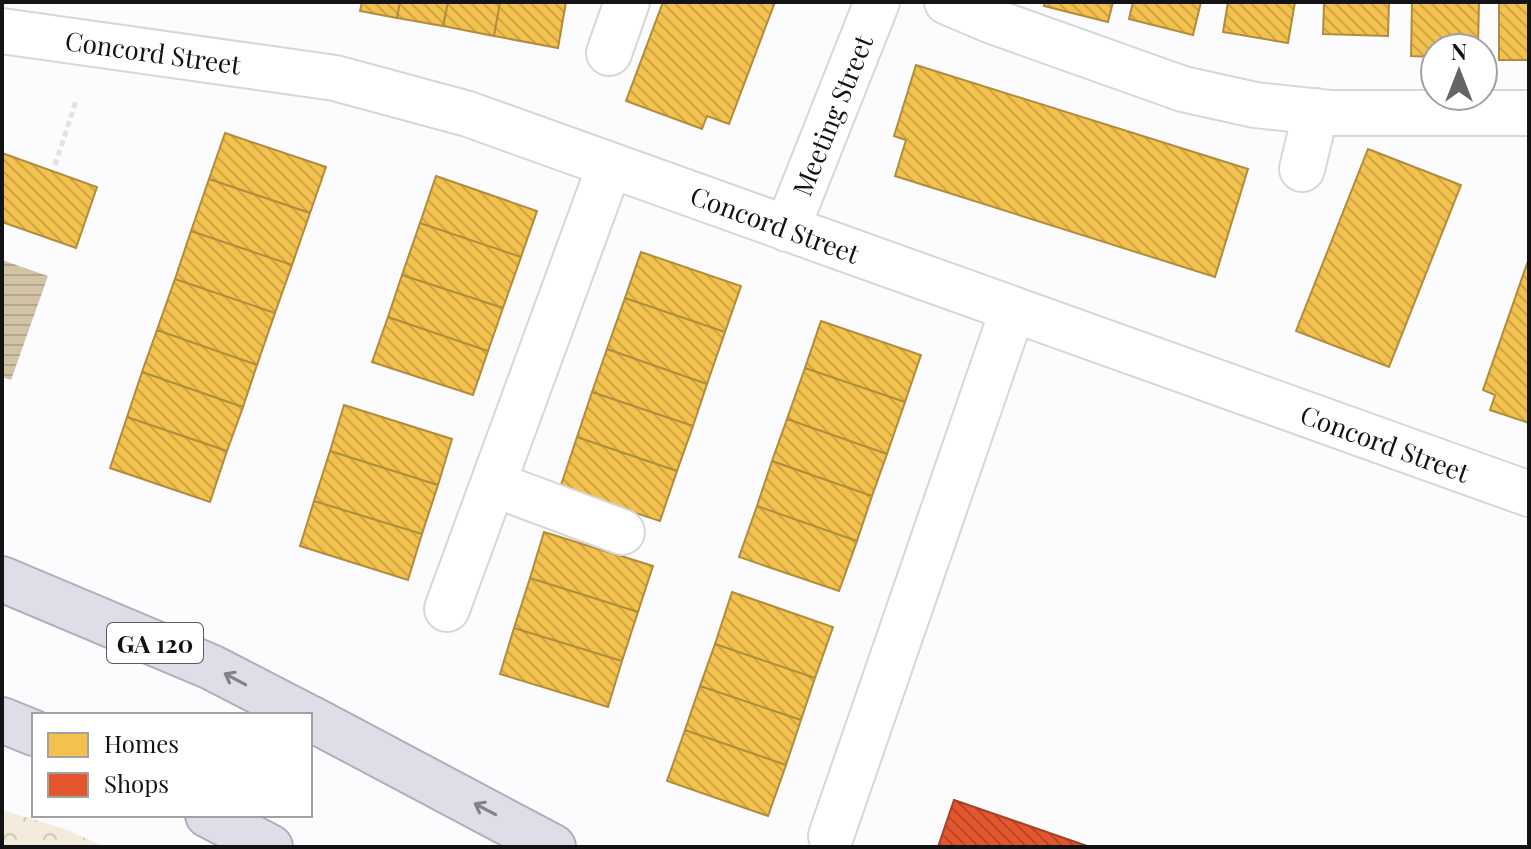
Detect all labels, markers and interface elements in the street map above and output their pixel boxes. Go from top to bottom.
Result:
street label: Concord Street [63,22,244,82]
street label: Meeting Street [784,29,880,201]
north arrow [1419,32,1499,112]
text: N [1451,36,1467,66]
street label: Concord Street [686,177,865,271]
street label: Concord Street [1296,396,1475,490]
road number: GA 120 [107,623,203,663]
one-way arrow [223,670,247,686]
legend [32,713,312,817]
text: Homes [104,727,179,759]
text: Shops [104,767,169,799]
one-way arrow [473,801,497,817]

